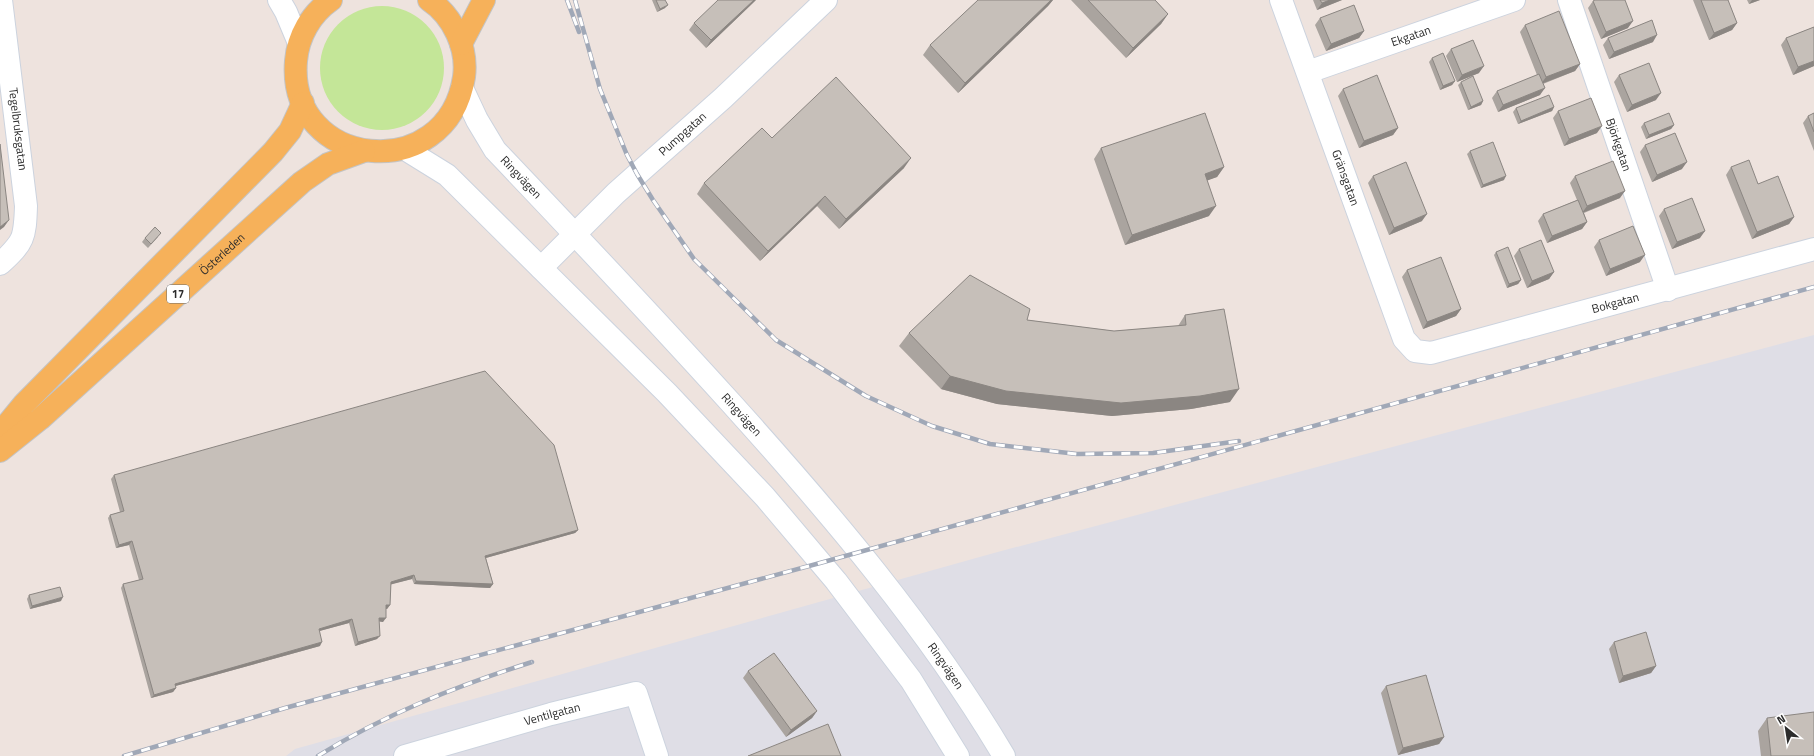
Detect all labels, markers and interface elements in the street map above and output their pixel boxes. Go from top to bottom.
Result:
street label: Ekgatan [1388,20,1433,51]
street label: Tegelbruksgatan [4,86,33,171]
street label: Pumpgatan [654,107,710,160]
street label: Björkgatan [1601,116,1637,174]
street label: Gränsgatan [1327,147,1365,208]
street label: Ringvägen [496,151,547,203]
street label: Österleden [195,228,249,279]
road number: 17 [167,285,189,303]
street label: Bokgatan [1589,287,1641,318]
street label: Ringvägen [717,388,767,440]
street label: Ringvägen [923,638,969,693]
street label: Ventilgatan [522,697,582,730]
north arrow [1766,708,1806,748]
text: N [1774,711,1788,728]

